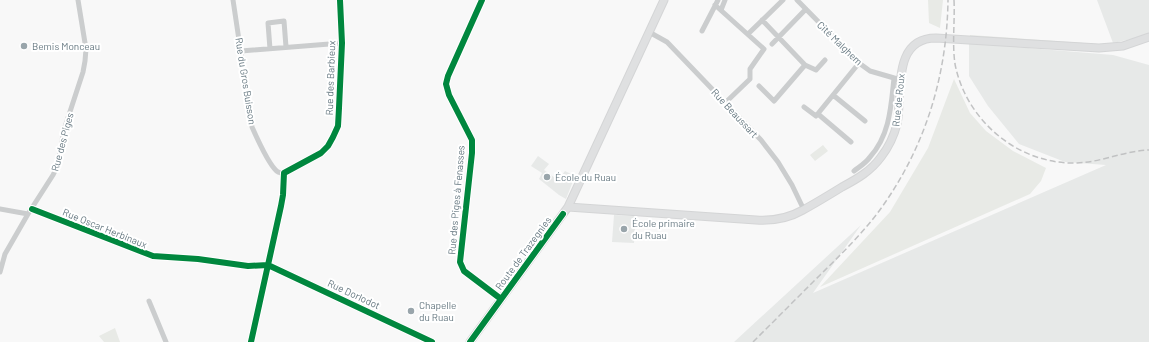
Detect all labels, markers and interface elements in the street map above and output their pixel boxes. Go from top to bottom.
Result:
street label: Cité Malghem [815,18,865,68]
street label: Rue du Gros Buisson [233,37,259,125]
place label: Bemis Monceau [32,40,100,52]
street label: Rue des Barbieux [323,40,337,116]
marker: Bemis Monceau [19,41,29,51]
street label: Rue de Roux [889,73,907,127]
street label: Rue Beaussart [709,86,761,140]
street label: Rue des Piges [48,111,76,173]
street label: Rue des Piges à Fenasses [445,145,467,255]
place label: École du Ruau [555,171,616,183]
marker: École du Ruau [542,172,552,182]
street label: Rue Oscar Herbinaux [61,206,149,250]
street label: Route de Trazegnies [492,214,554,292]
place label: École primaire du Ruau [632,217,695,241]
marker: École primaire du Ruau [619,224,629,234]
street label: Rue Dorlodot [326,277,382,311]
place label: Chapelle du Ruau [419,299,456,323]
marker: Chapelle du Ruau [406,306,416,316]

